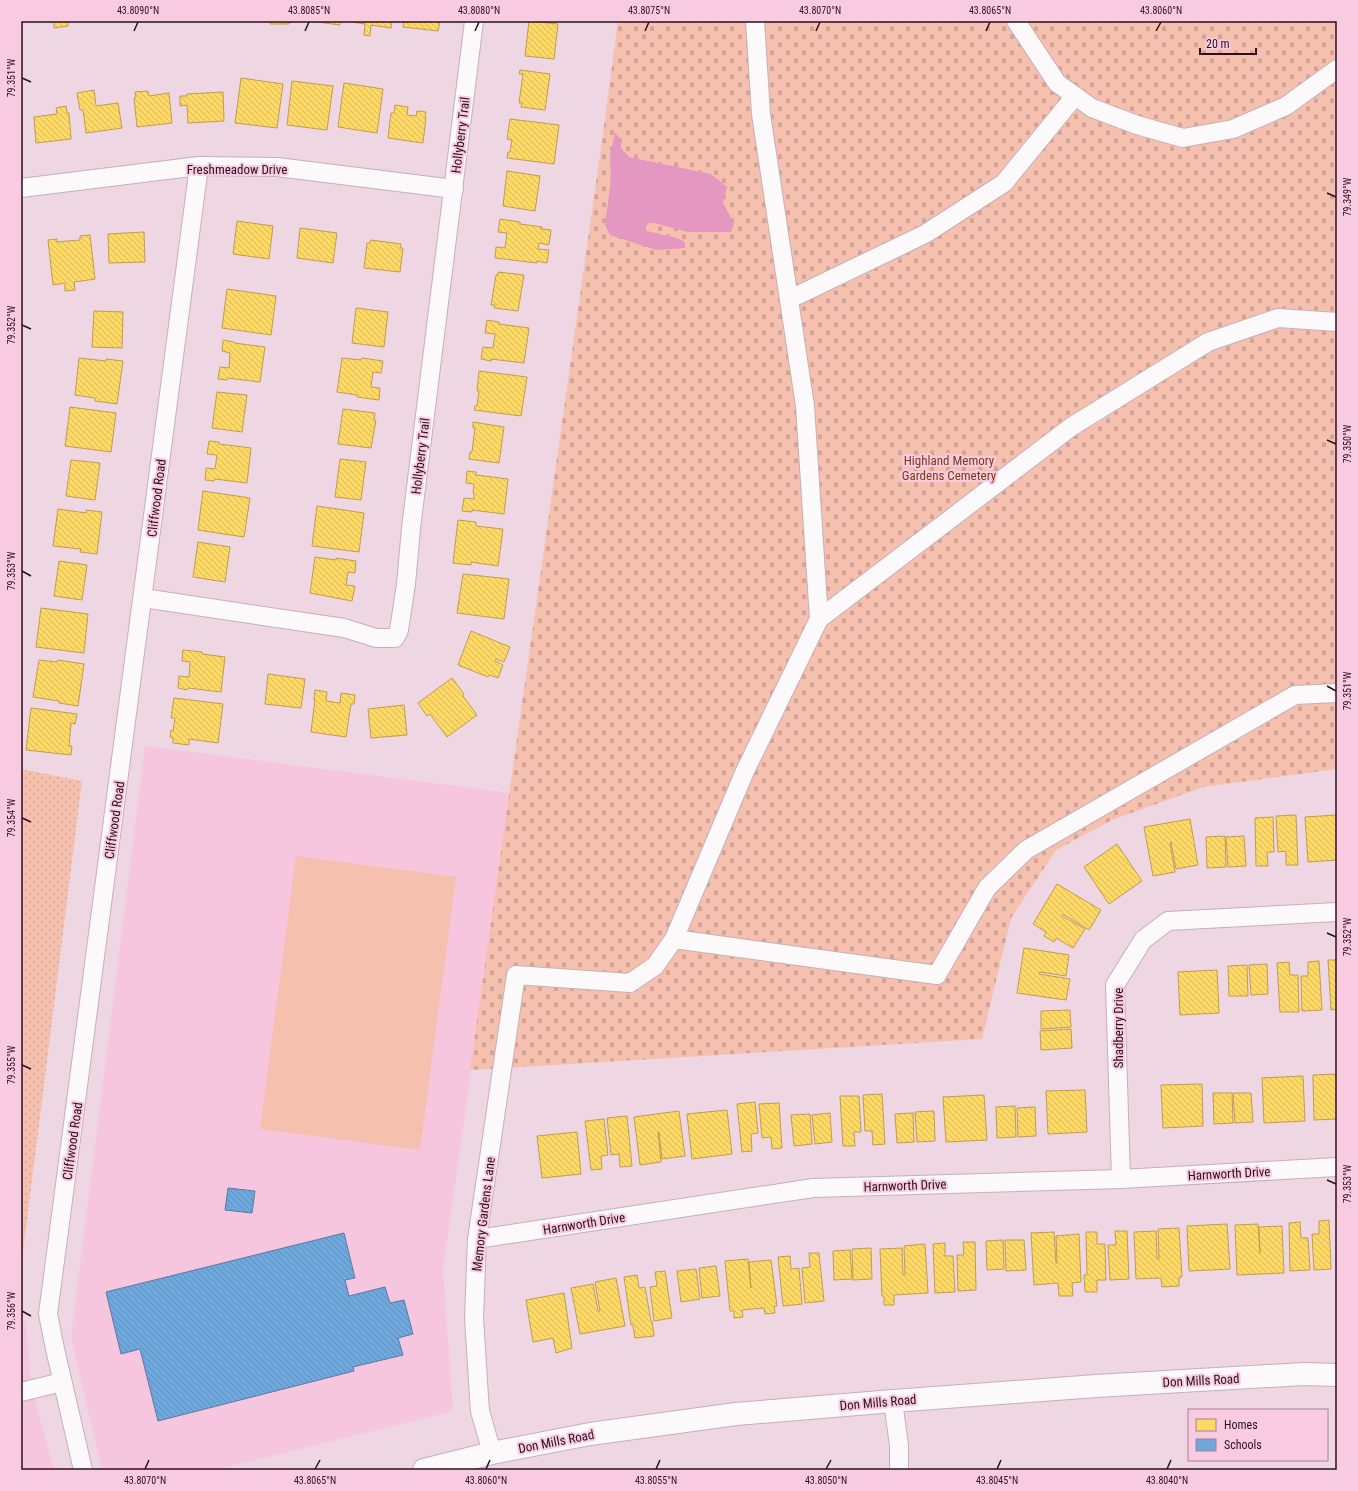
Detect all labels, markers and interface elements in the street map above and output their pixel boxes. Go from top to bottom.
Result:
text: 43.8090°N [117,5,159,16]
text: 43.8085°N [288,5,330,16]
text: 43.8080°N [458,5,500,16]
text: 43.8075°N [628,5,670,16]
text: 43.8070°N [799,5,841,16]
text: 43.8065°N [969,5,1011,16]
text: 43.8060°N [1140,5,1182,16]
scale bar [1200,30,1256,56]
text: 20 m [1206,37,1230,51]
text: 79.351°W [6,58,17,97]
street label: Hollyberry Trail [448,96,473,174]
street label: Freshmeadow Drive [187,162,287,177]
text: 79.349°W [1342,177,1353,216]
text: 79.352°W [6,305,17,344]
street label: Hollyberry Trail [408,417,433,495]
text: 79.350°W [1342,424,1353,463]
park label: Highland Memory Gardens Cemetery [902,453,997,483]
street label: Cliffwood Road [144,458,169,538]
text: 79.353°W [6,551,17,590]
text: 79.351°W [1342,671,1353,710]
street label: Cliffwood Road [102,780,127,860]
text: 79.354°W [6,798,17,837]
text: 79.352°W [1342,917,1353,956]
street label: Shadberry Drive [1111,988,1126,1068]
text: 79.355°W [6,1045,17,1084]
street label: Cliffwood Road [60,1101,85,1181]
street label: Memory Gardens Lane [469,1156,498,1272]
street label: Harnworth Drive [1187,1164,1271,1183]
text: 79.353°W [1342,1164,1353,1203]
street label: Harnworth Drive [863,1177,947,1194]
street label: Harnworth Drive [542,1210,626,1237]
text: 79.356°W [6,1291,17,1330]
street label: Don Mills Road [1162,1371,1240,1390]
street label: Don Mills Road [839,1392,917,1413]
legend [1188,1409,1328,1461]
text: Homes [1224,1418,1258,1432]
street label: Don Mills Road [517,1427,595,1456]
text: Schools [1224,1438,1262,1452]
text: 43.8070°N [124,1475,166,1486]
text: 43.8065°N [294,1475,336,1486]
text: 43.8060°N [465,1475,507,1486]
text: 43.8055°N [635,1475,677,1486]
text: 43.8050°N [805,1475,847,1486]
text: 43.8045°N [976,1475,1018,1486]
text: 43.8040°N [1146,1475,1188,1486]

